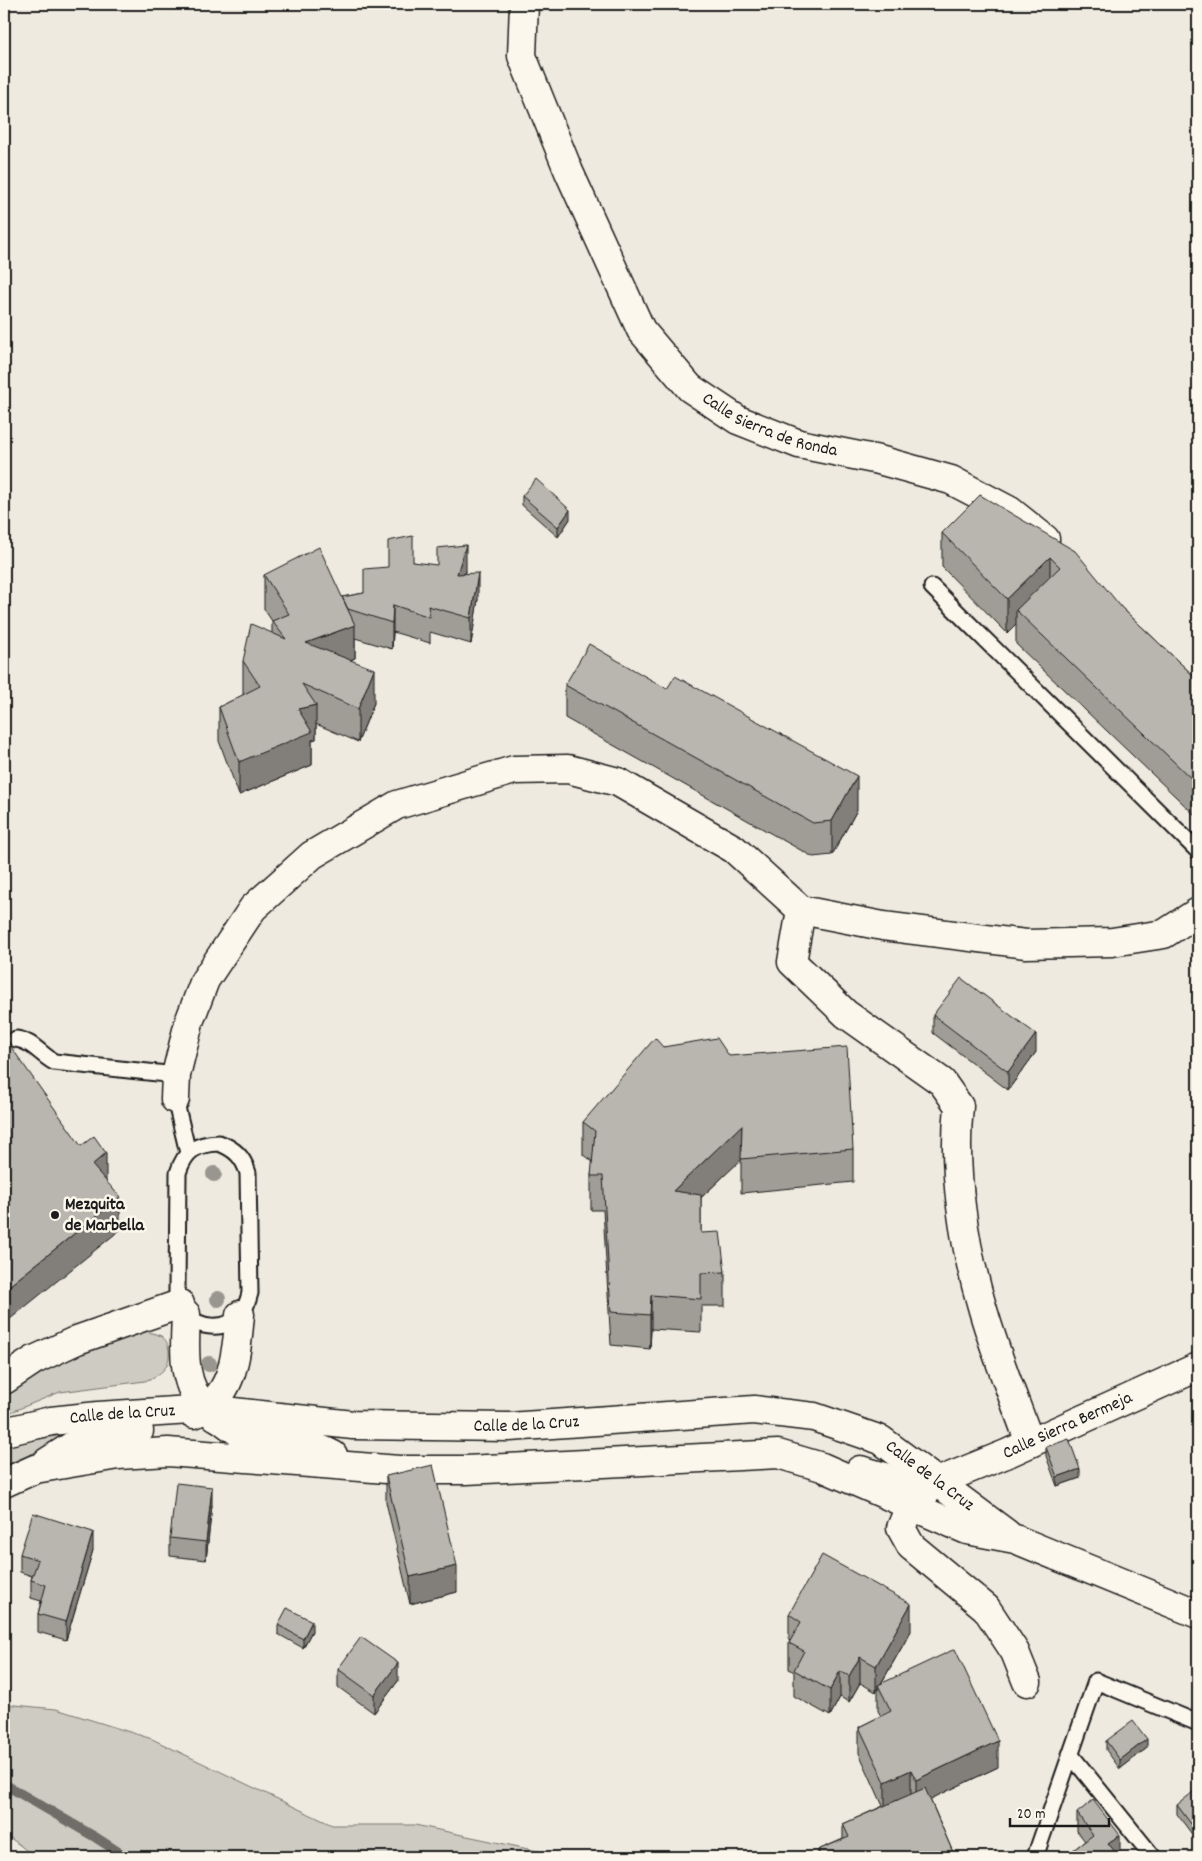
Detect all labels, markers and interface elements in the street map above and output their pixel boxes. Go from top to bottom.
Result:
street label: Calle Sierra de Ronda [697,387,840,464]
place label: Mezquita de Marbella [65,1193,144,1239]
marker: Mezquita de Marbella [49,1209,61,1221]
street label: Calle Sierra Bermeja [999,1386,1137,1466]
street label: Calle de la Cruz [69,1399,176,1431]
street label: Calle de la Cruz [473,1410,580,1440]
street label: Calle de la Cruz [880,1435,979,1518]
scale bar [1010,1796,1108,1828]
text: 20 m [1017,1804,1045,1826]

